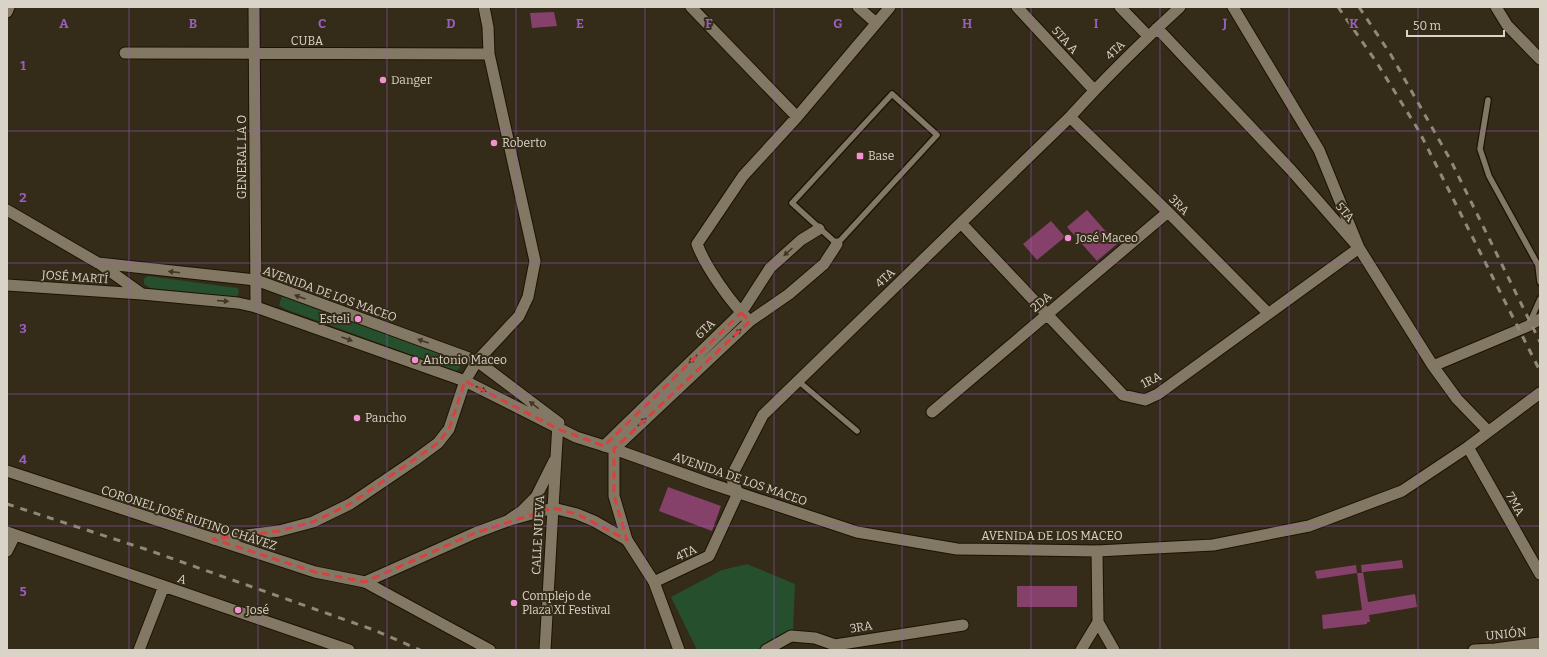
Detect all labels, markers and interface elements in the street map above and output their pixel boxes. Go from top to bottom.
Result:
scale bar [1407,12,1504,38]
text: A [59,16,69,31]
text: B [189,16,197,31]
text: C [318,16,326,31]
text: D [446,16,456,31]
text: E [576,16,584,31]
text: F [705,16,713,31]
text: G [833,16,843,31]
text: H [962,16,972,31]
text: I [1094,16,1099,31]
text: J [1222,16,1228,31]
text: K [1349,16,1359,31]
text: 50 m [1413,19,1442,33]
street label: 5TA A [1049,24,1081,57]
street label: CUBA [291,34,324,48]
street label: 4TA [1102,37,1128,63]
text: 1 [20,58,26,73]
place label: Danger [391,73,433,87]
marker: Danger [378,75,388,85]
street label: GENERAL LA O [235,115,249,199]
place label: Roberto [502,136,547,150]
marker: Roberto [489,138,499,148]
place label: Base [868,149,894,163]
marker: Base [855,151,865,161]
text: 2 [19,190,27,205]
street label: 3RA [1166,192,1192,218]
street label: 5TA [1333,199,1357,225]
place label: José Maceo [1075,231,1138,245]
marker: José Maceo [1063,233,1073,243]
one-way arrow [783,247,793,257]
street label: AVENIDA DE LOS MACEO [261,263,399,325]
street label: 4TA [872,265,898,291]
street label: JOSÉ MARTÍ [40,267,109,286]
one-way arrow [168,268,180,275]
street label: 2DA [1028,289,1055,315]
one-way arrow [294,293,306,299]
one-way arrow [217,298,229,305]
place label: Esteli [319,312,350,326]
marker: Esteli [353,314,363,324]
street label: 6TA [692,316,718,342]
text: 3 [19,321,27,336]
one-way arrow [732,328,742,338]
one-way arrow [341,336,353,342]
one-way arrow [416,338,428,344]
place label: Antonio Maceo [423,353,507,367]
marker: Antonio Maceo [410,355,420,365]
one-way arrow [688,355,698,364]
street label: 1RA [1138,369,1164,391]
one-way arrow [476,386,487,392]
one-way arrow [529,401,539,409]
place label: Pancho [365,411,406,425]
marker: Pancho [352,413,362,423]
one-way arrow [638,418,647,427]
street label: AVENIDA DE LOS MACEO [671,449,809,509]
text: 4 [19,452,27,467]
street label: CORONEL JOSÉ RUFINO CHÁVEZ [99,482,279,553]
street label: 7MA [1503,490,1527,519]
street label: CALLE NUEVA [529,494,547,575]
street label: AVENIDA DE LOS MACEO [981,529,1123,543]
street label: 4TA [673,542,699,564]
street label: A [176,571,189,587]
text: 5 [19,584,27,599]
place label: Complejo de Plaza XI Festival [522,589,611,617]
marker: Complejo de Plaza XI Festival [509,598,519,608]
place label: José [245,603,269,617]
marker: José [233,605,243,615]
street label: 3RA [849,618,874,636]
street label: UNIÓN [1485,624,1528,643]

